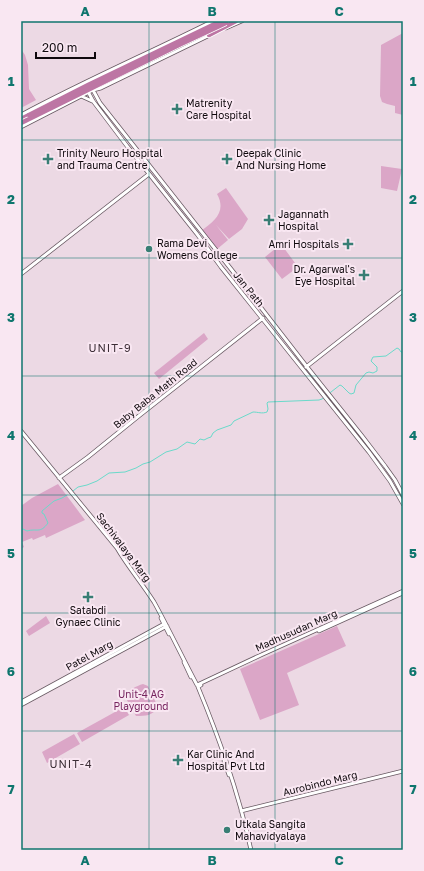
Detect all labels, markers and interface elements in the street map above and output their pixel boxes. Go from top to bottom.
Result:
text: A [80,3,90,19]
text: B [207,3,217,19]
text: C [334,3,344,19]
scale bar [36,34,95,60]
text: 200 m [42,40,77,55]
text: 1 [8,73,15,89]
text: 1 [410,73,417,89]
place label: Matrenity Care Hospital [186,97,251,121]
marker: Matrenity Care Hospital [171,103,183,115]
place label: Trinity Neuro Hospital and Trauma Centre [57,147,162,171]
place label: Deepak Clinic And Nursing Home [236,147,326,171]
marker: Trinity Neuro Hospital and Trauma Centre [42,153,54,165]
marker: Deepak Clinic And Nursing Home [221,153,233,165]
text: 2 [7,191,15,207]
text: 2 [409,191,417,207]
place label: Jagannath Hospital [278,208,329,232]
marker: Jagannath Hospital [263,214,275,226]
place label: Rama Devi Womens College [157,237,238,261]
place label: Amri Hospitals [268,238,339,250]
marker: Amri Hospitals [342,238,354,250]
marker: Rama Devi Womens College [144,244,154,254]
place label: Dr. Agarwal's Eye Hospital [293,263,355,287]
street label: Jan Path [231,269,267,309]
marker: Dr. Agarwal's Eye Hospital [358,269,370,281]
text: 3 [7,309,15,325]
text: 3 [409,309,417,325]
district label: UNIT-9 [88,341,132,354]
street label: Baby Baba Math Road [111,355,199,431]
text: 4 [7,427,15,443]
text: 4 [409,427,417,443]
street label: Sachivalaya Marg [94,510,154,584]
text: 5 [7,545,15,561]
text: 5 [409,545,417,561]
marker: Satabdi Gynaec Clinic [82,591,94,603]
place label: Satabdi Gynaec Clinic [55,604,121,628]
street label: Madhusudan Marg [253,606,339,654]
street label: Patel Marg [63,637,115,673]
text: 6 [7,663,15,679]
text: 6 [409,663,417,679]
park label: Unit-4 AG Playground [114,688,168,712]
place label: Kar Clinic And Hospital Pvt Ltd [187,748,265,772]
marker: Kar Clinic And Hospital Pvt Ltd [172,754,184,766]
district label: UNIT-4 [49,757,93,770]
street label: Aurobindo Marg [282,768,358,798]
text: 7 [7,781,15,797]
text: 7 [409,781,417,797]
place label: Utkala Sangita Mahavidyalaya [235,818,306,842]
marker: Utkala Sangita Mahavidyalaya [222,825,232,835]
text: A [80,852,90,868]
text: B [207,852,217,868]
text: C [334,852,344,868]

